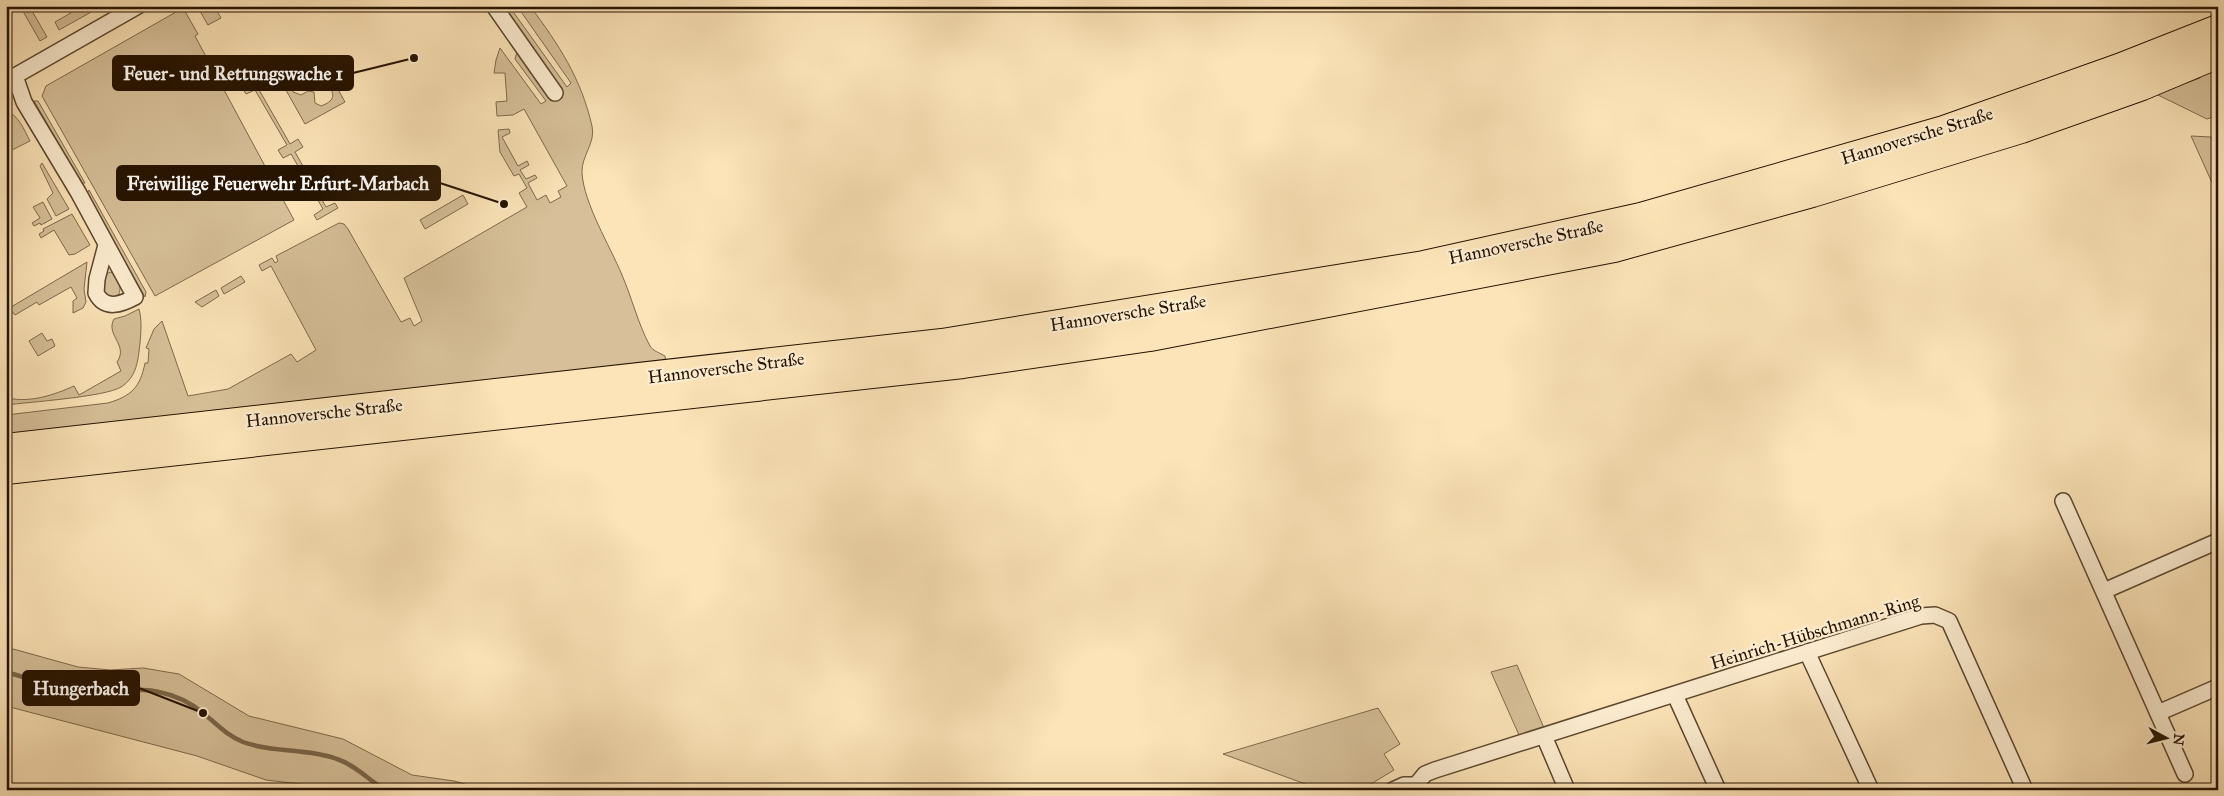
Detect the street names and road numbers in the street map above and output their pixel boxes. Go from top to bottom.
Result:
street label: Hannoversche Straße [1838,102,1996,170]
street label: Hannoversche Straße [1447,215,1605,269]
street label: Hannoversche Straße [1048,290,1208,336]
street label: Hannoversche Straße [646,347,806,389]
street label: Hannoversche Straße [244,394,404,432]
street label: Heinrich-Hübschmann-Ring [1708,590,1923,675]

